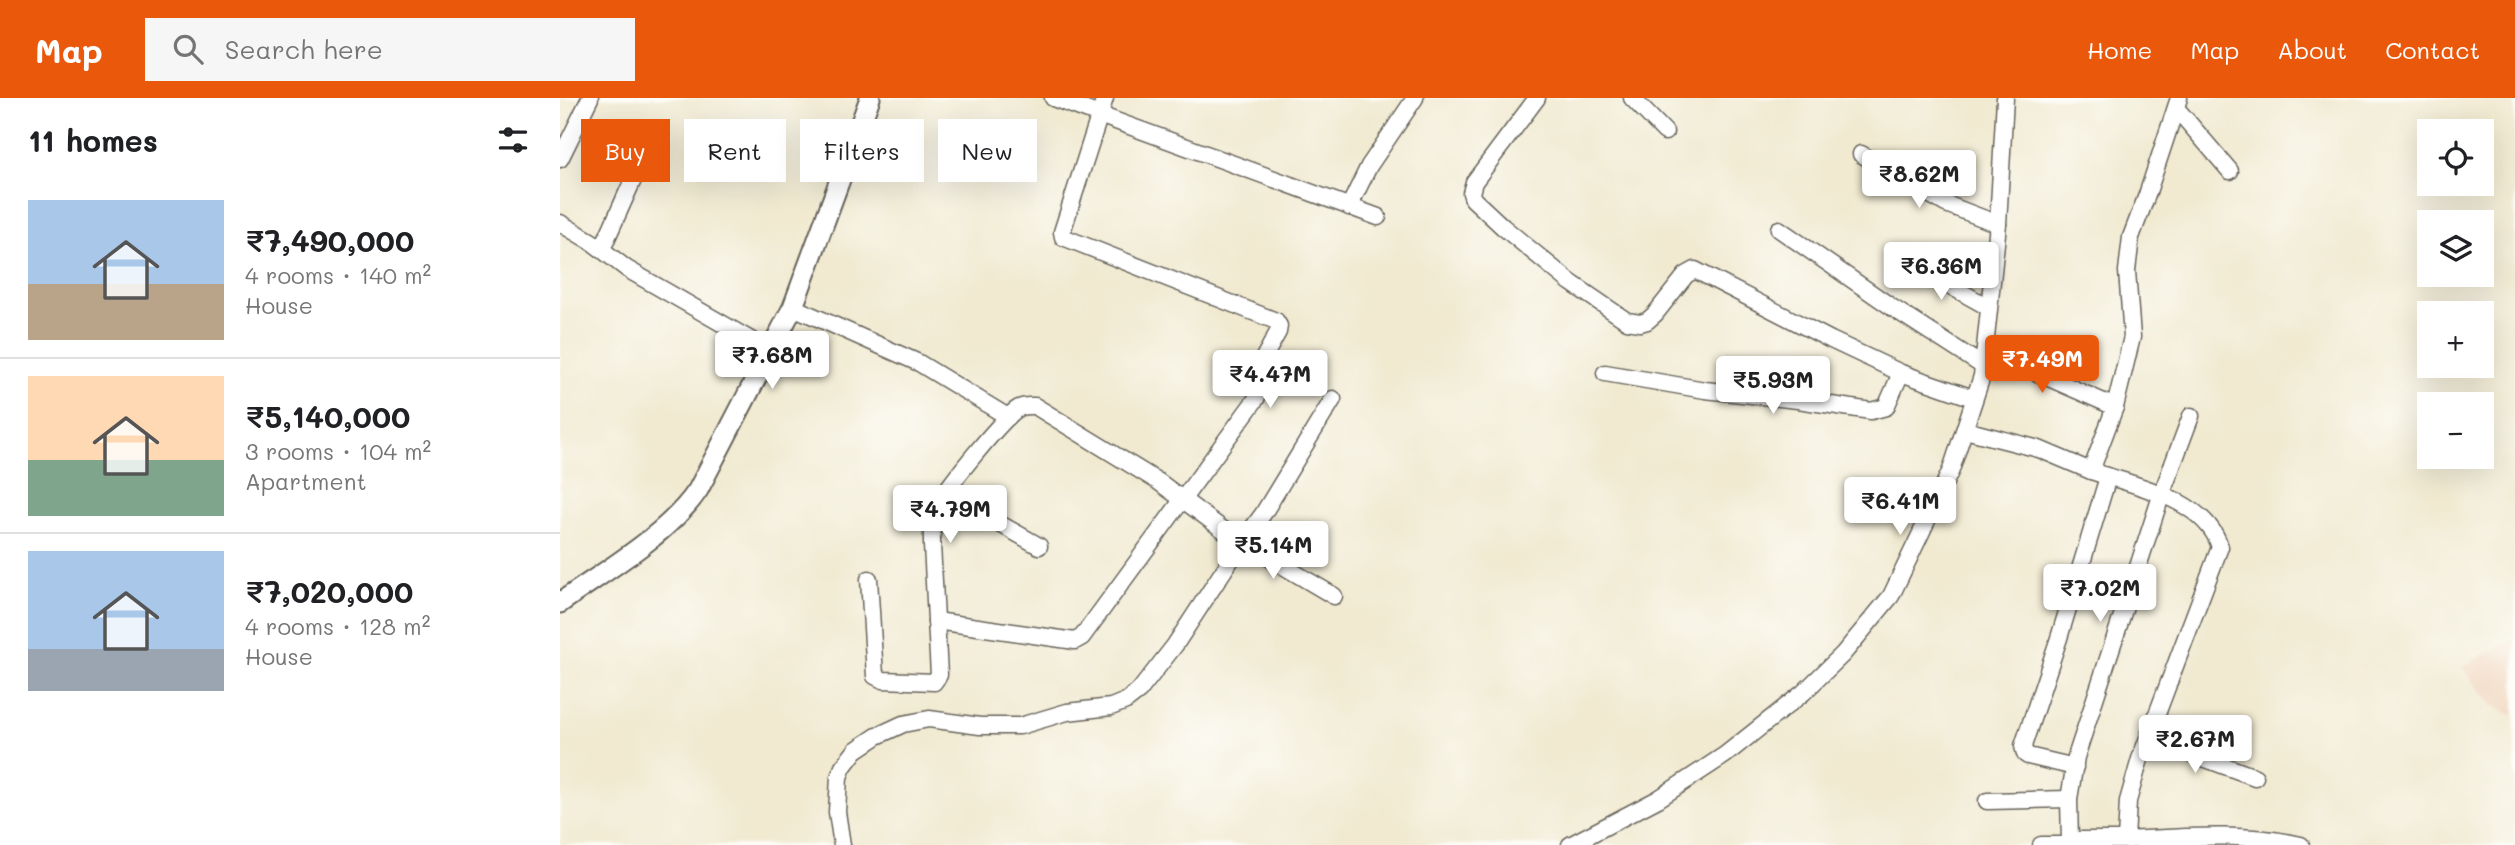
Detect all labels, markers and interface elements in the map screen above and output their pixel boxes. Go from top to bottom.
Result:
search box [145,18,635,81]
text: Map [35,28,103,71]
icon: search [169,30,207,68]
text: Search here [225,32,383,66]
text: Home [2087,34,2152,65]
text: Map [2190,34,2239,65]
text: About [2277,34,2347,65]
text: Contact [2385,34,2480,65]
chip: Buy [581,119,670,182]
chip: Rent [684,119,786,182]
chip: Filters [800,119,924,182]
chip: New [938,119,1037,182]
map controls [2417,119,2494,469]
button: locate [2417,119,2494,196]
text: 11 homes [28,120,158,160]
icon: filters [494,121,532,159]
pin: ₹8.62M [1862,150,1976,210]
text: ₹8.62M [1878,158,1960,188]
button: layers [2417,210,2494,287]
text: ₹7,490,000 [245,220,414,260]
icon: home [84,228,168,312]
pin: ₹6.36M [1884,242,1998,302]
text: ₹6.36M [1900,250,1982,280]
text: 4 rooms · 140 m² [245,260,431,290]
text: House [245,290,313,320]
button: + [2417,301,2494,378]
pin: ₹7.68M [715,331,829,391]
pin: ₹7.49M [1985,336,2099,395]
text: ₹7.68M [731,339,813,369]
text: ₹7.49M [2001,343,2083,373]
pin: ₹4.47M [1213,350,1327,410]
pin: ₹5.93M [1716,356,1830,416]
text: ₹4.47M [1229,358,1311,388]
text: ₹5.93M [1732,364,1814,394]
button: − [2417,392,2494,469]
text: ₹5,140,000 [245,396,410,436]
icon: home [84,404,168,488]
text: 3 rooms · 104 m² [245,436,431,466]
text: Apartment [245,466,367,496]
pin: ₹6.41M [1843,478,1957,537]
text: ₹6.41M [1860,485,1940,515]
pin: ₹4.79M [893,486,1007,545]
text: ₹4.79M [909,493,991,523]
pin: ₹5.14M [1216,522,1330,581]
text: ₹5.14M [1233,529,1313,559]
pin: ₹7.02M [2043,564,2157,624]
text: ₹7,020,000 [245,571,413,611]
text: ₹7.02M [2059,572,2141,602]
icon: home [84,579,168,663]
text: 4 rooms · 128 m² [245,611,430,641]
text: House [245,641,313,671]
pin: ₹2.67M [2138,716,2252,775]
text: ₹2.67M [2155,723,2235,753]

